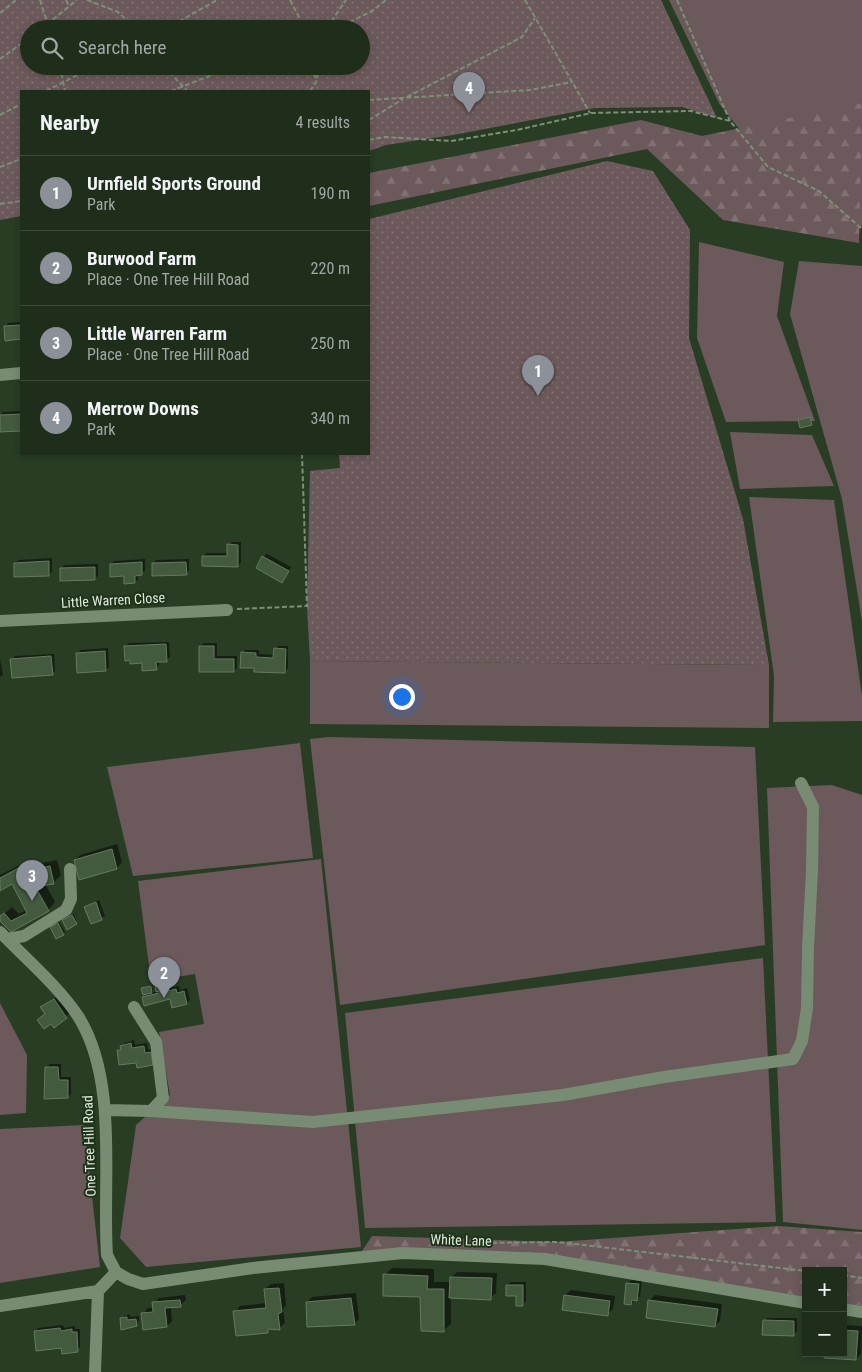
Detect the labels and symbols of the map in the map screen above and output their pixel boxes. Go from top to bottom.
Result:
pin: 4 [453,72,485,113]
pin: 1 [522,355,554,396]
street label: Little Warren Close [60,589,166,611]
your location [389,684,415,710]
pin: 3 [16,860,48,901]
pin: 2 [148,957,180,998]
street label: One Tree Hill Road [79,1095,99,1197]
street label: White Lane [430,1231,492,1249]

